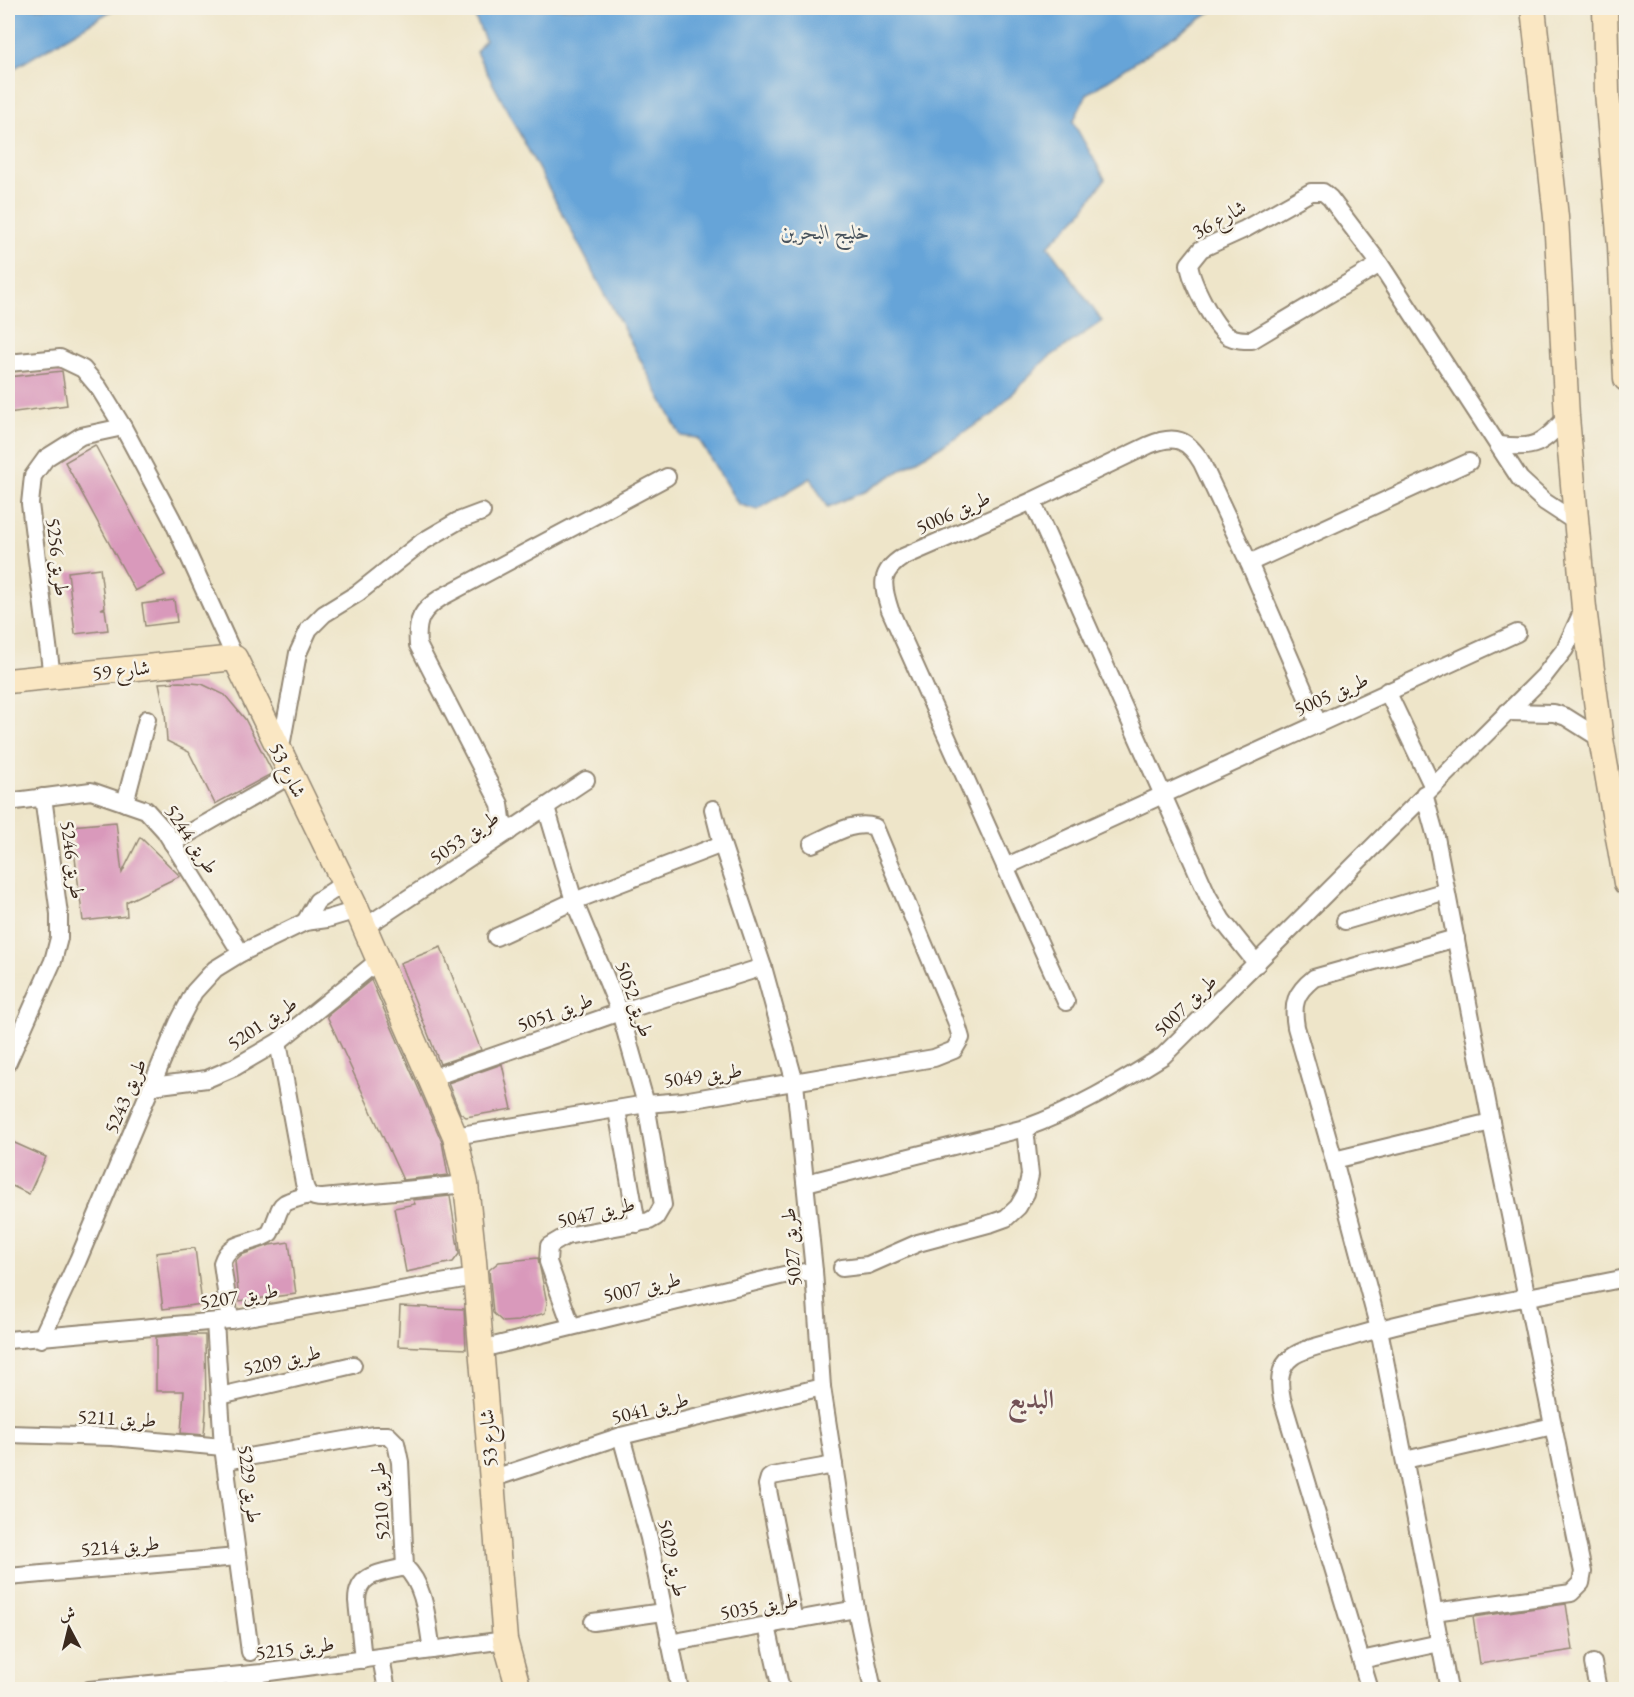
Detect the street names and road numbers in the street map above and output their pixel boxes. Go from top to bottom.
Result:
street label: شارع 36 [1187,194,1253,249]
street label: طريق 5006 [912,484,994,540]
street label: طريق 5256 [40,516,76,598]
street label: شارع 59 [91,654,152,691]
street label: طريق 5005 [1290,666,1372,722]
street label: شارع 53 [259,738,312,804]
street label: طريق 5244 [159,799,225,879]
street label: طريق 5053 [424,804,504,870]
street label: طريق 5246 [55,819,91,901]
street label: طريق 5052 [610,957,660,1041]
street label: طريق 5007 [1148,968,1222,1042]
street label: طريق 5051 [513,986,597,1038]
street label: طريق 5201 [222,990,302,1056]
street label: طريق 5243 [98,1055,152,1137]
street label: طريق 5049 [662,1057,744,1093]
street label: طريق 5047 [555,1190,637,1234]
street label: طريق 5027 [775,1207,807,1287]
street label: طريق 5007 [601,1265,683,1309]
street label: طريق 5207 [198,1277,280,1315]
street label: طريق 5209 [241,1338,323,1382]
street label: طريق 5041 [609,1386,691,1430]
street label: طريق 5211 [77,1403,157,1433]
street label: شارع 53 [473,1408,508,1468]
street label: طريق 5229 [232,1443,268,1525]
street label: طريق 5210 [364,1461,396,1541]
street label: طريق 5029 [652,1517,694,1599]
street label: طريق 5214 [80,1530,160,1562]
street label: طريق 5035 [718,1586,800,1626]
street label: طريق 5215 [254,1630,336,1666]

